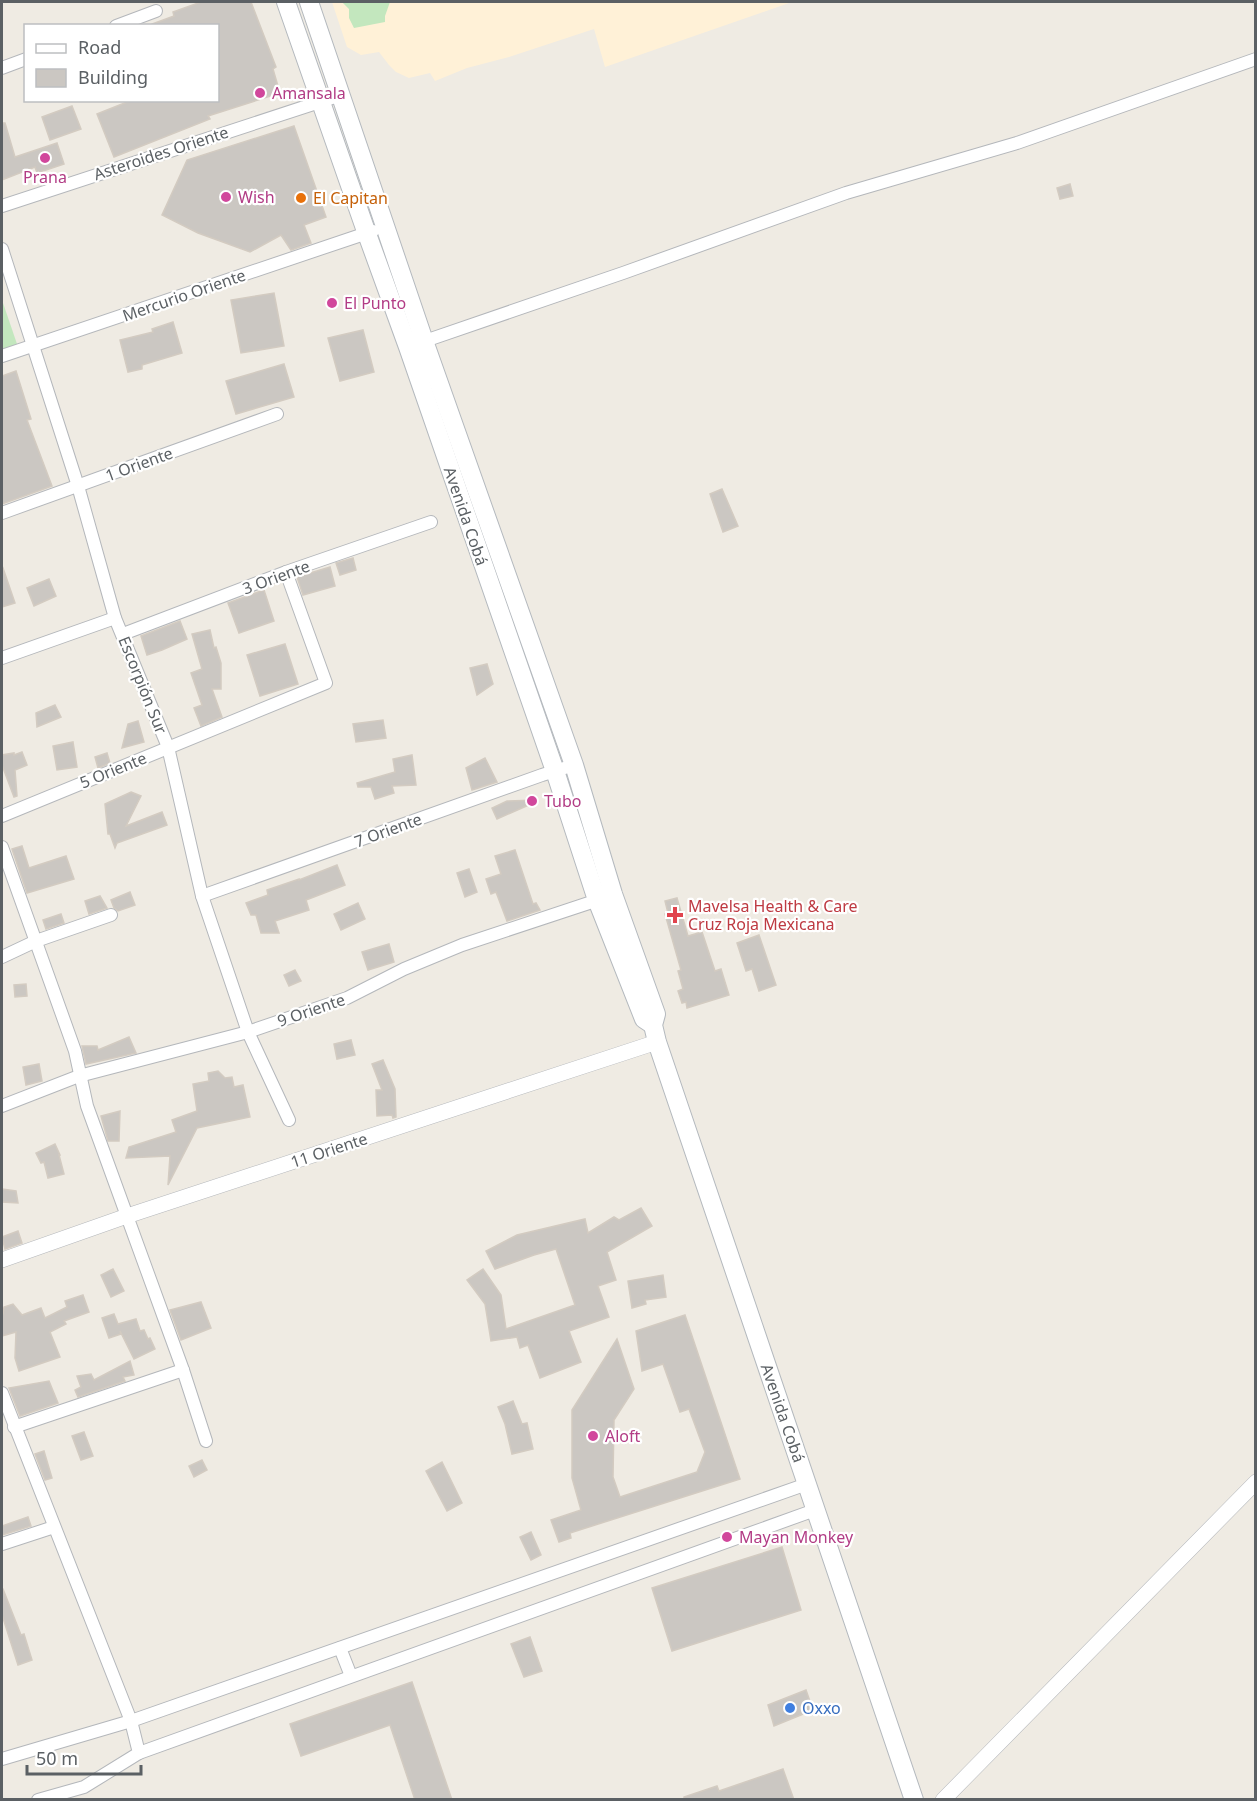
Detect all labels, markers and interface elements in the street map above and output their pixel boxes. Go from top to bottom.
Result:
legend [24,24,219,102]
text: Road [78,35,121,59]
text: Building [78,65,148,89]
place label: Amansala [272,82,346,104]
marker: Amansala [253,86,267,100]
street label: Asteroides Oriente [91,121,231,185]
marker: Prana [38,151,52,165]
place label: Prana [23,166,67,188]
place label: Wish [238,186,275,208]
place label: El Capitan [313,187,388,209]
marker: Wish [219,190,233,204]
marker: El Capitan [294,191,308,205]
street label: Mercurio Oriente [119,264,249,326]
place label: El Punto [344,292,406,314]
marker: El Punto [325,296,339,310]
street label: 1 Oriente [102,442,176,486]
street label: Avenida Cobá [439,464,493,568]
street label: 3 Oriente [239,555,313,599]
street label: Escorpión Sur [113,633,173,737]
street label: 5 Oriente [76,747,150,793]
place label: Tubo [544,790,582,812]
marker: Tubo [525,794,539,808]
street label: 7 Oriente [351,808,425,852]
place label: Mavelsa Health & Care Cruz Roja Mexicana [688,895,858,935]
marker: Mavelsa Health & Care Cruz Roja Mexicana [666,906,684,924]
street label: 9 Oriente [274,988,348,1032]
street label: 11 Oriente [288,1127,370,1173]
street label: Avenida Cobá [756,1361,810,1465]
place label: Aloft [605,1425,641,1447]
marker: Aloft [586,1429,600,1443]
place label: Mayan Monkey [739,1526,854,1548]
marker: Mayan Monkey [720,1530,734,1544]
place label: Oxxo [802,1697,841,1719]
marker: Oxxo [783,1701,797,1715]
scale bar [27,1738,141,1776]
text: 50 m [36,1746,78,1770]

